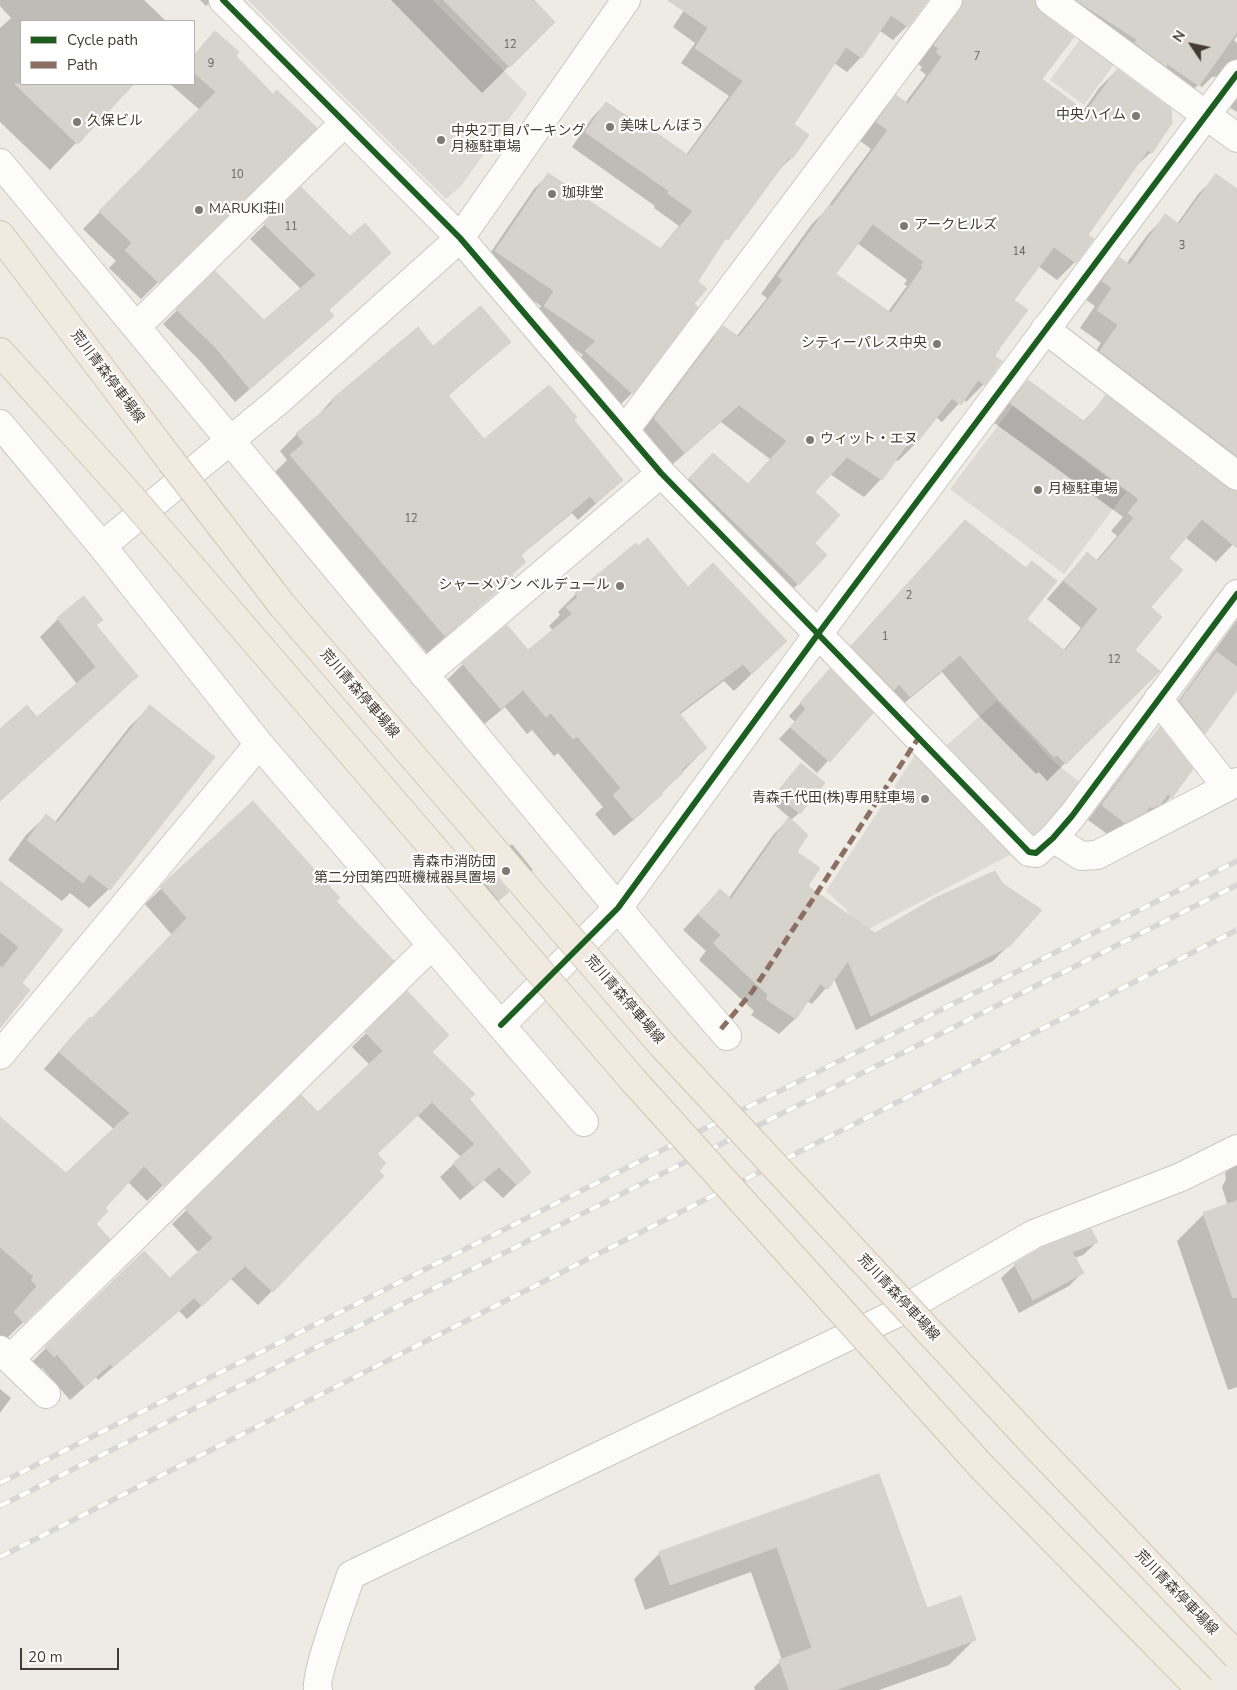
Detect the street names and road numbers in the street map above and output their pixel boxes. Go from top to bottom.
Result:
street label: 荒川青森停車場線 [67,327,147,427]
street label: 荒川青森停車場線 [316,646,402,742]
street label: 荒川青森停車場線 [581,952,667,1048]
street label: 荒川青森停車場線 [854,1251,942,1345]
street label: 荒川青森停車場線 [1131,1547,1221,1639]

